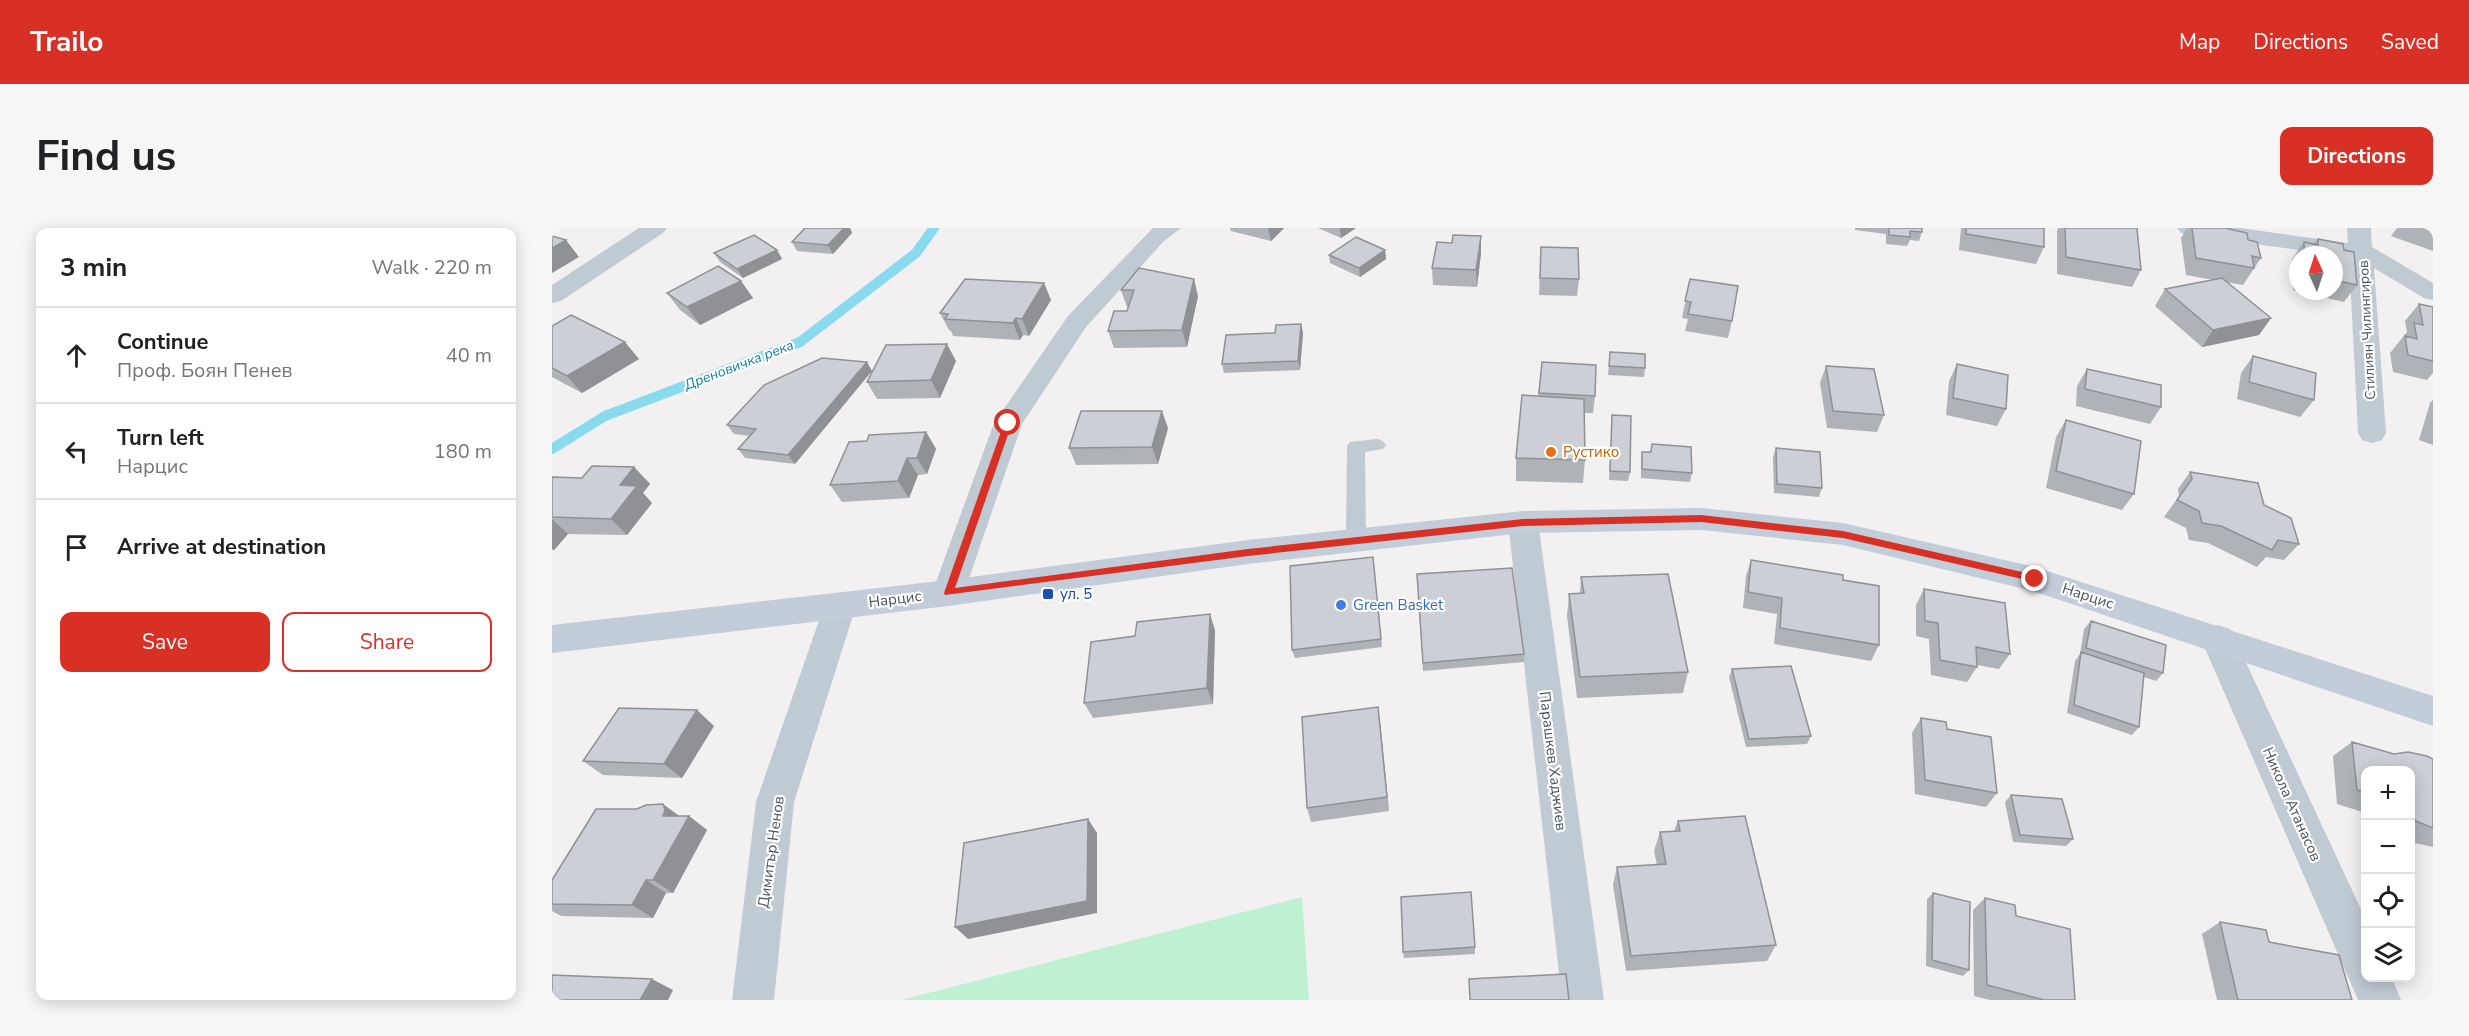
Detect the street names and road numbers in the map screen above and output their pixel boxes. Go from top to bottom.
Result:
street label: Стилиян Чилингиров [2354,259,2380,400]
street label: Нарцис [2060,578,2116,614]
street label: Нарцис [867,586,923,612]
street label: Парашкев Хаджиев [1535,690,1571,832]
street label: Никола Атанасов [2258,744,2326,864]
street label: Димитър Ненов [753,795,789,909]

